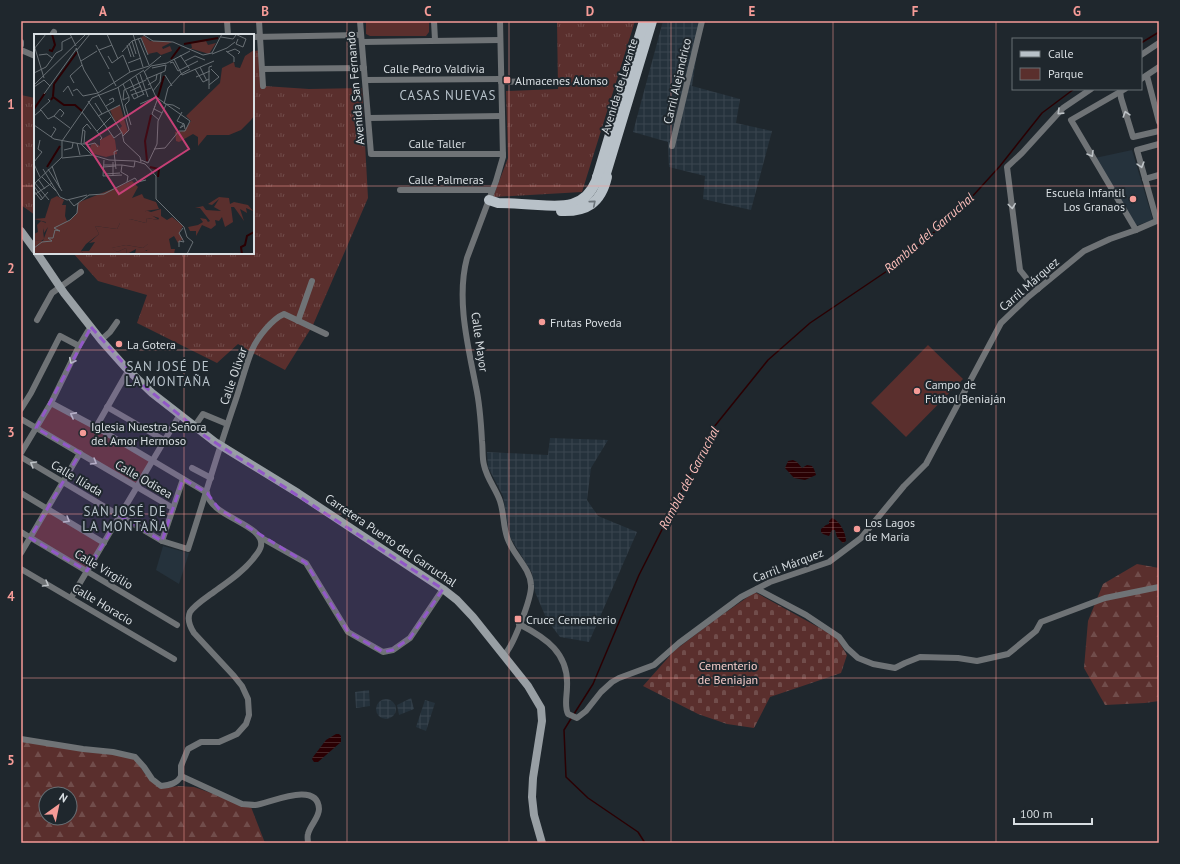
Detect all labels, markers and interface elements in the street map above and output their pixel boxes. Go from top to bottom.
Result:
text: A [99,3,107,20]
text: B [261,3,269,20]
text: C [424,3,432,20]
text: D [586,3,594,20]
text: E [749,3,756,20]
text: F [912,3,919,20]
text: G [1073,3,1081,20]
street label: Avenida San Fernando [343,30,367,146]
inset map [34,34,254,254]
street label: Avenida de Levante [597,36,641,136]
street label: Carril Alejandrico [660,36,694,126]
legend [1012,38,1142,90]
text: Calle [1048,46,1074,61]
street label: Calle Pedro Valdivia [383,61,485,76]
text: Parque [1048,66,1083,81]
place label: Almacenes Alonso [515,73,608,88]
marker: Almacenes Alonso [502,75,512,85]
district label: CASAS NUEVAS [399,87,497,104]
text: 1 [7,96,15,113]
one-way arrow [1057,107,1065,115]
one-way arrow [1122,111,1131,118]
street label: Calle Taller [408,136,466,151]
one-way arrow [1086,150,1093,157]
one-way arrow [1136,161,1145,168]
street label: Calle Palmeras [408,172,484,187]
place label: Escuela Infantil Los Granaos [1046,185,1125,214]
water label: Rambla del Garruchal [880,189,978,277]
marker: Escuela Infantil Los Granaos [1128,194,1138,204]
one-way arrow [588,200,595,207]
one-way arrow [1007,203,1016,209]
street label: Carril Márquez [996,254,1062,314]
text: 2 [7,260,15,277]
street label: Calle Mayor [468,311,492,373]
place label: Frutas Poveda [550,315,622,330]
marker: Frutas Poveda [537,317,547,327]
place label: La Gotera [127,337,176,352]
marker: La Gotera [114,339,124,349]
street label: Calle Olivar [216,345,250,407]
one-way arrow [69,357,77,364]
district label: SAN JOSÉ DE LA MONTAÑA [125,358,211,390]
place label: Campo de Fútbol Beniaján [925,377,1006,406]
marker: Campo de Fútbol Beniaján [912,386,922,396]
one-way arrow [70,412,78,420]
place label: Iglesia Nuestra Señora del Amor Hermoso [91,419,207,448]
water label: Rambla del Garruchal [655,423,723,532]
text: 3 [7,424,15,441]
marker: Iglesia Nuestra Señora del Amor Hermoso [78,428,88,438]
street label: Calle Ilíada [49,457,106,499]
one-way arrow [90,457,97,464]
street label: Calle Odisea [113,457,175,501]
one-way arrow [29,462,37,469]
street label: Carretera Puerto del Garruchal [322,490,460,590]
district label: SAN JOSÉ DE LA MONTAÑA [82,503,168,535]
place label: Los Lagos de María [865,515,915,544]
one-way arrow [63,516,70,523]
marker: Los Lagos de María [852,524,862,534]
street label: Carril Márquez [751,545,825,585]
street label: Calle Virgilio [72,546,136,592]
one-way arrow [42,579,49,586]
street label: Calle Horacio [70,580,136,628]
text: 4 [7,588,15,605]
place label: Cruce Cementerio [526,612,616,627]
marker: Cruce Cementerio [513,614,523,624]
park label: Cementerio de Beniajan [698,658,758,687]
text: 5 [7,752,15,769]
north arrow [38,786,78,826]
text: N [57,790,70,805]
scale bar [1014,800,1092,826]
text: 100 m [1020,806,1053,821]

